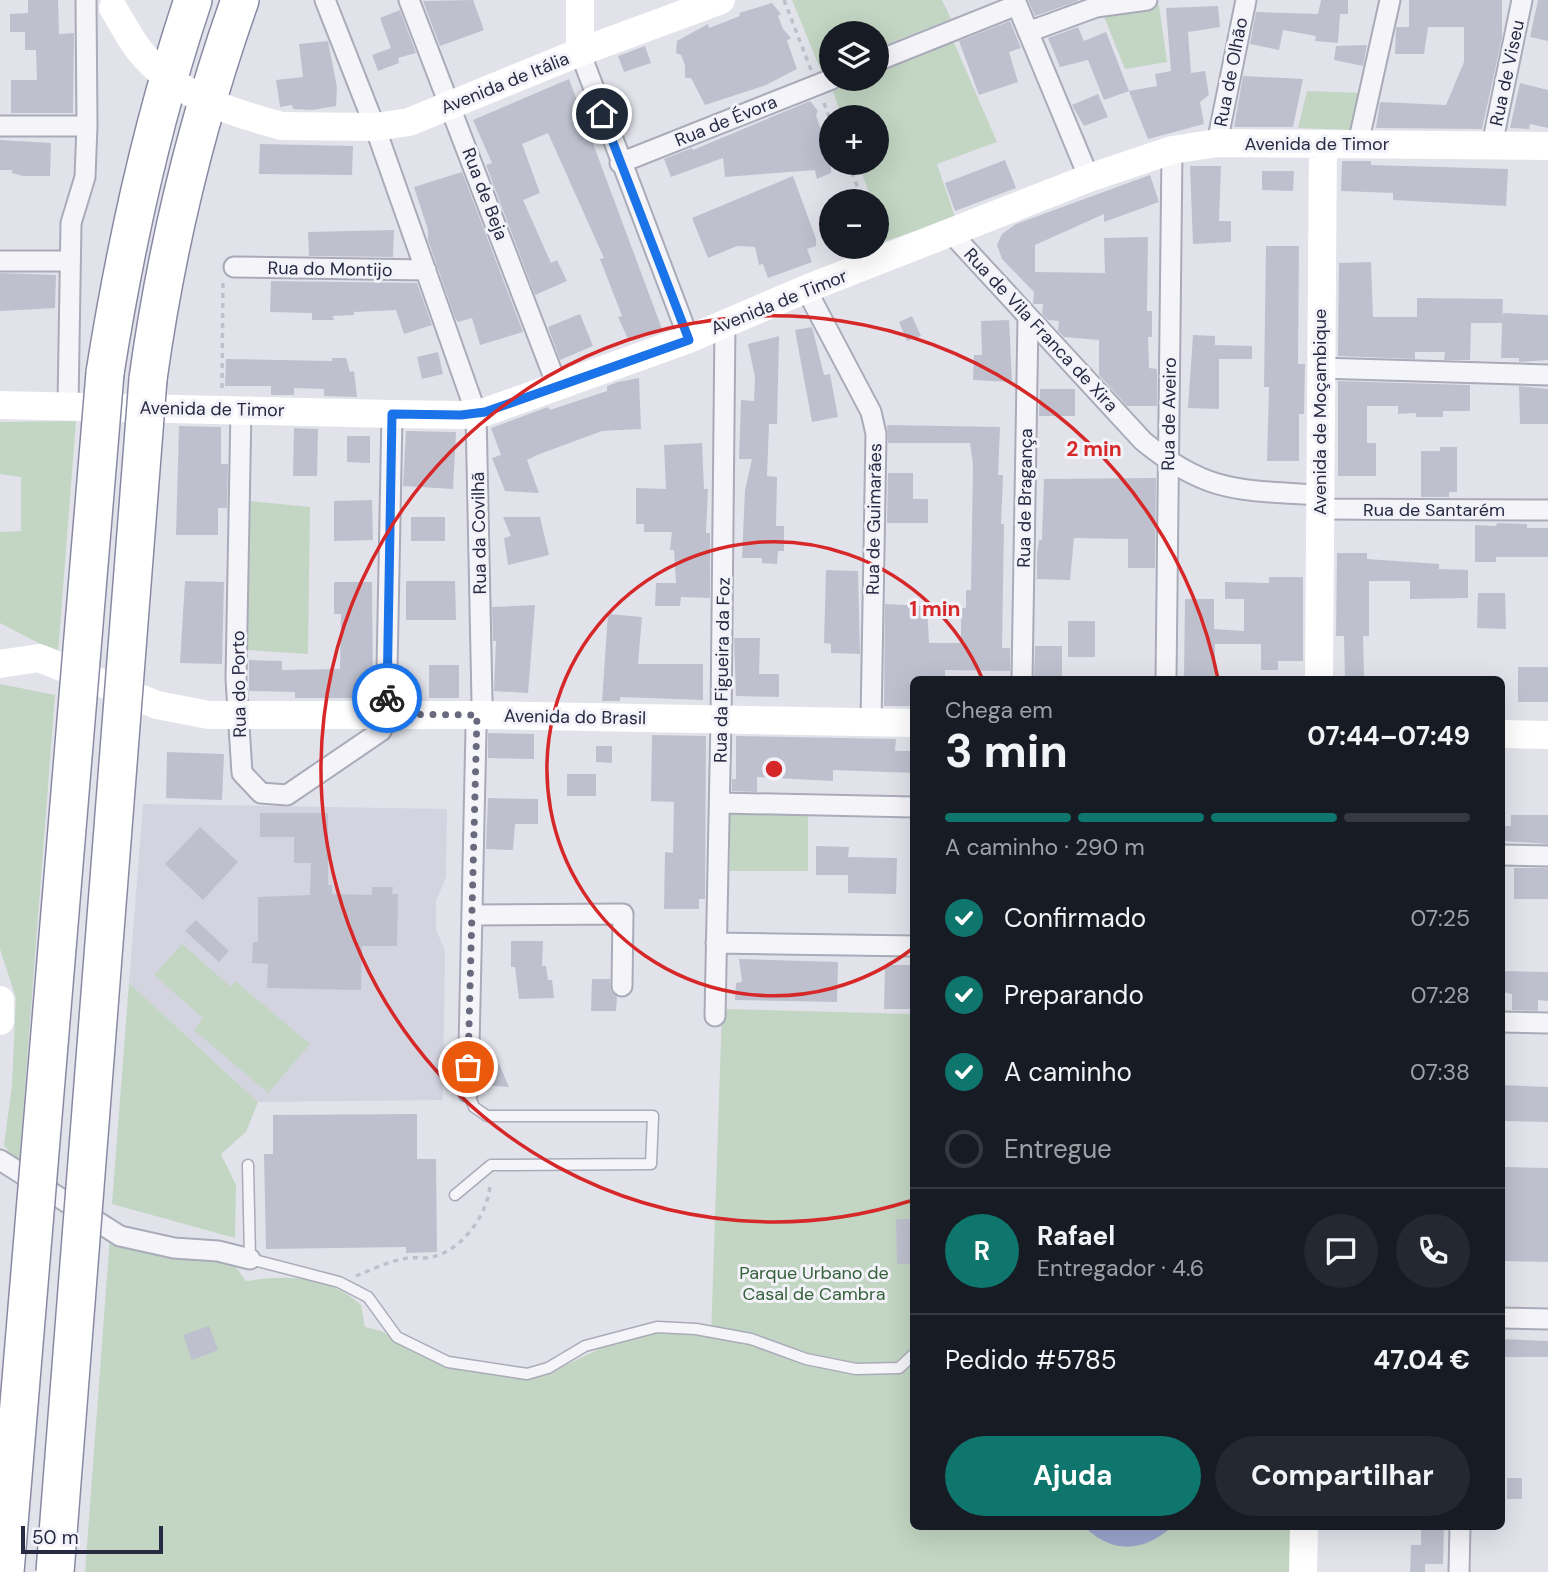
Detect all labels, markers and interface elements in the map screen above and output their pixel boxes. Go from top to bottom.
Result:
street label: Rua de Olhão [1209,15,1253,129]
street label: Rua de Viseu [1484,18,1530,128]
map controls [819,21,889,259]
button: layers [819,21,889,91]
street label: Avenida de Itália [437,46,573,120]
pin [572,84,632,144]
street label: Rua de Évora [671,90,781,152]
icon: home [583,95,621,133]
button: + [819,105,889,175]
street label: Avenida de Timor [1245,132,1390,156]
street label: Rua de Beja [456,144,514,244]
button: − [819,189,889,259]
street label: Rua de Vila Franca de Xira [959,243,1123,417]
street label: Rua do Montijo [267,256,393,282]
street label: Avenida de Timor [707,264,851,340]
street label: Avenida de Moçambique [1308,309,1332,515]
street label: Rua de Aveiro [1156,357,1182,471]
street label: Avenida de Timor [139,396,285,422]
street label: Rua de Bragança [1012,428,1038,568]
text: 2 min [1066,435,1122,463]
street label: Rua de Guimarães [861,443,887,595]
street label: Rua da Covilhã [466,472,492,594]
street label: Rua de Santarém [1363,498,1505,522]
street label: Rua da Figueira da Foz [708,577,736,763]
text: 1 min [909,595,961,623]
street label: Rua do Porto [226,630,252,738]
courier [352,663,422,733]
icon: bike [368,679,406,717]
text: Chega em [945,695,1053,725]
street label: Avenida do Brasil [504,704,646,730]
text: 07:44–07:49 [1307,719,1470,753]
text: 3 min [945,721,1068,781]
centre of rings [762,757,786,781]
text: A caminho · 290 m [945,832,1145,862]
icon: check [945,899,983,937]
text: Confirmado [1004,901,1146,935]
text: 07:25 [1410,903,1470,933]
icon: check [945,976,983,1014]
text: Preparando [1004,978,1144,1012]
text: 07:28 [1411,980,1470,1010]
pin [438,1037,498,1097]
icon: bag [449,1048,487,1086]
icon: check [945,1053,983,1091]
text: A caminho [1004,1055,1132,1089]
text: 07:38 [1410,1057,1470,1087]
text: Entregue [1004,1132,1112,1166]
button: chat [1304,1214,1378,1288]
button: phone [1396,1214,1470,1288]
text: Rafael [1037,1219,1115,1253]
text: R [974,1234,990,1268]
text: Entregador · 4.6 [1037,1253,1204,1283]
park label: Parque Urbano de Casal de Cambra [739,1261,889,1306]
text: Pedido #5785 [945,1343,1117,1377]
text: 47.04 € [1373,1343,1470,1377]
button: Ajuda [945,1436,1201,1516]
button: Compartilhar [1215,1436,1470,1516]
scale bar [21,1523,163,1555]
text: 50 m [32,1525,79,1550]

